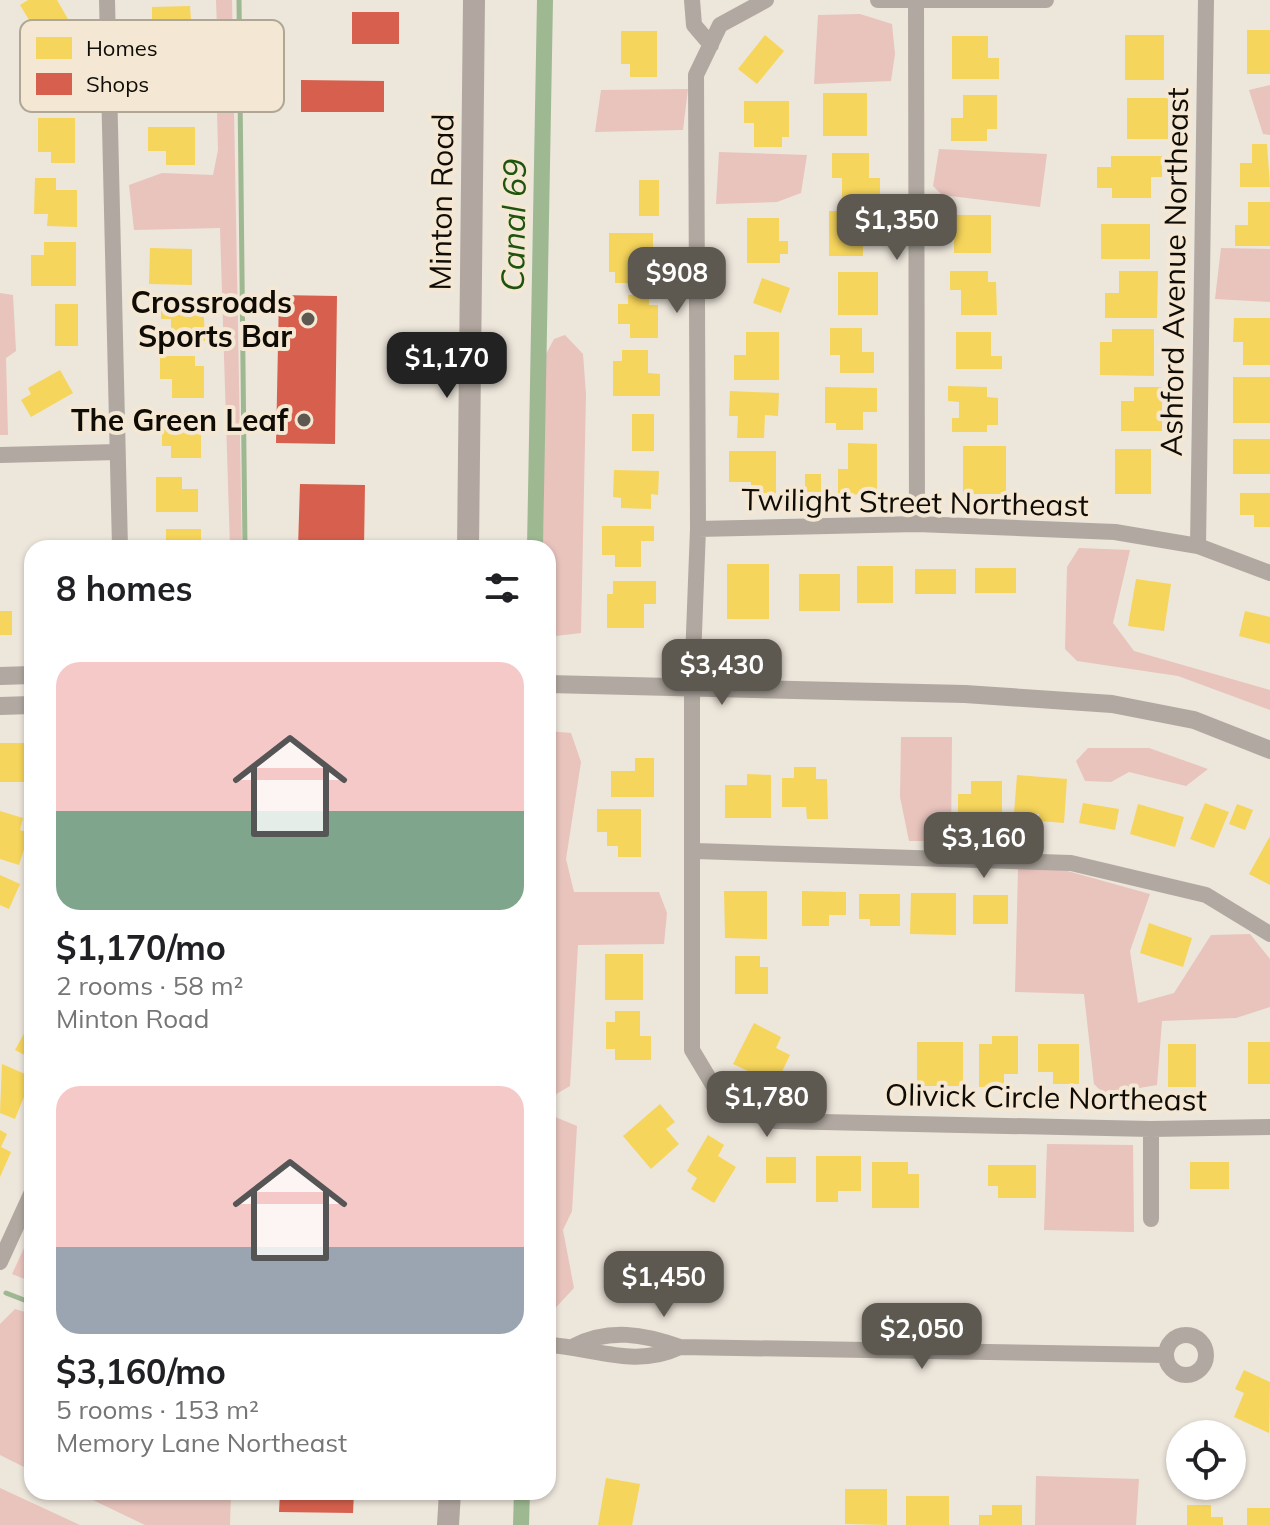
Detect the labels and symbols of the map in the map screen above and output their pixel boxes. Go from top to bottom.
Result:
legend [20,20,284,112]
text: Homes [86,34,158,62]
text: Shops [86,70,149,98]
street label: Ashford Avenue Northeast [1152,87,1196,457]
street label: Minton Road [420,113,462,291]
water label: Canal 69 [492,158,534,292]
pin: $1,350 [832,194,962,262]
pin: $908 [630,247,724,315]
place label: Crossroads Sports Bar [131,283,292,355]
marker: Crossroads Sports Bar [299,310,317,328]
pin: $1,170 [382,332,512,400]
place label: The Green Leaf [71,401,289,439]
marker: The Green Leaf [295,411,313,429]
street label: Twilight Street Northeast [741,480,1089,524]
pin: $3,430 [657,639,787,707]
pin: $3,160 [919,812,1049,880]
pin: $1,780 [702,1071,832,1139]
street label: Olivick Circle Northeast [885,1075,1207,1119]
pin: $1,450 [599,1251,729,1319]
pin: $2,050 [857,1303,987,1371]

